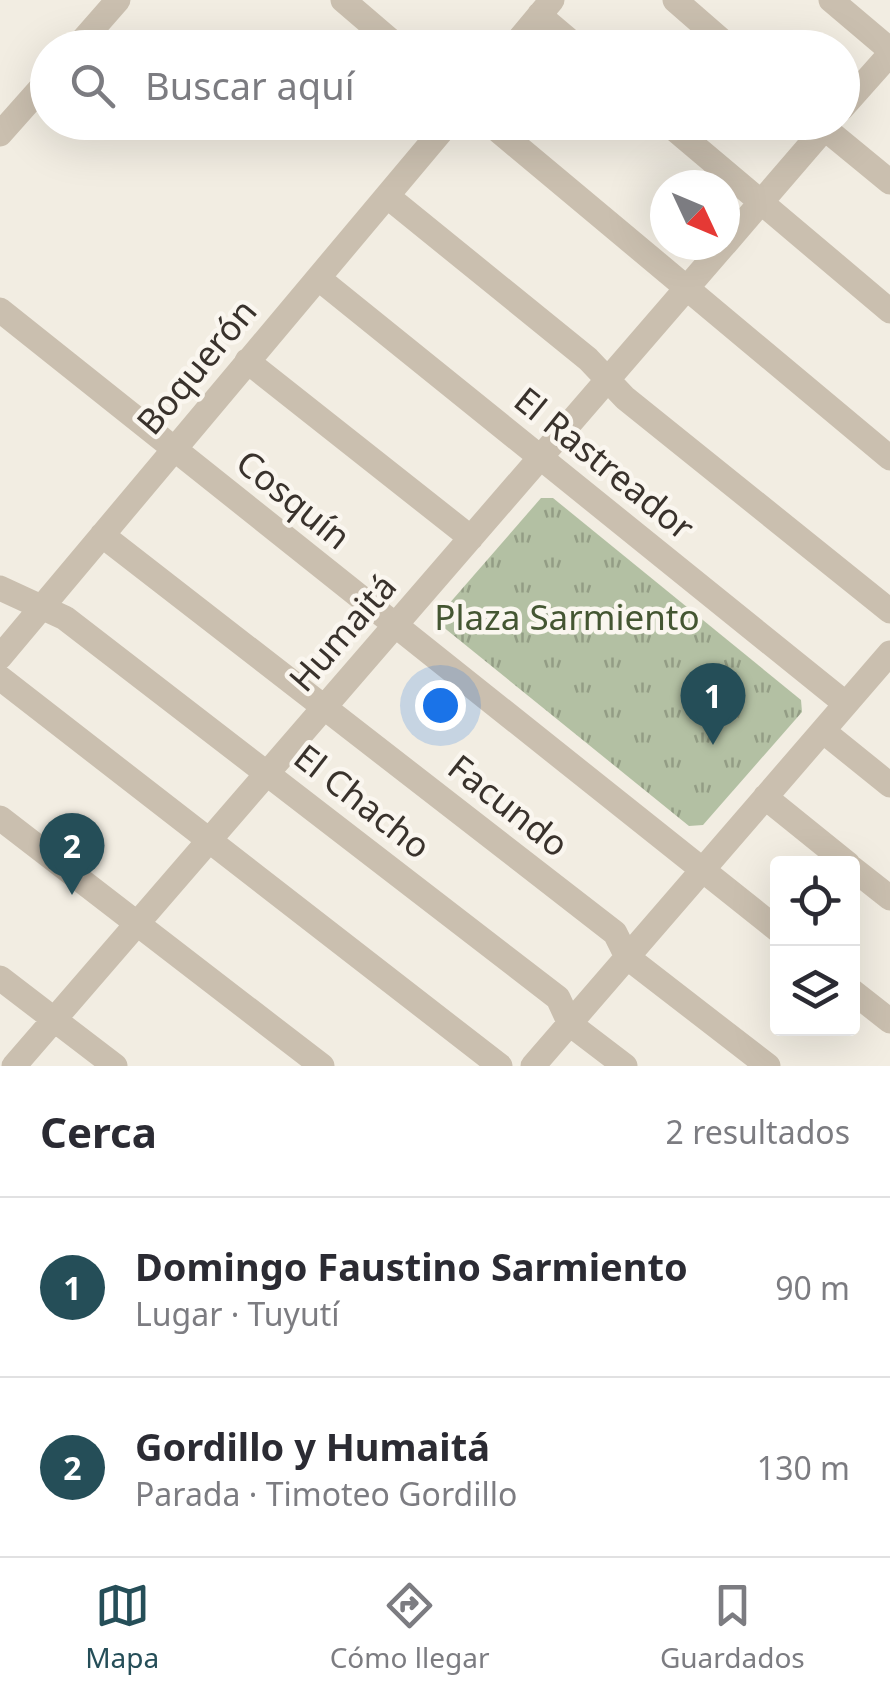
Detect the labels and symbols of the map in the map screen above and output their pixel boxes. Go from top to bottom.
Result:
north arrow [650,170,740,260]
street label: Boquerón [125,288,266,444]
street label: El Rastreador [505,376,705,550]
street label: Cosquín [227,438,361,559]
street label: Humaitá [278,563,406,701]
park label: Plaza Sarmiento [434,593,700,640]
pin: 1 [680,662,746,745]
your location [415,680,466,731]
street label: El Chacho [285,733,441,869]
street label: Facundo [439,743,579,867]
pin: 2 [40,812,104,895]

